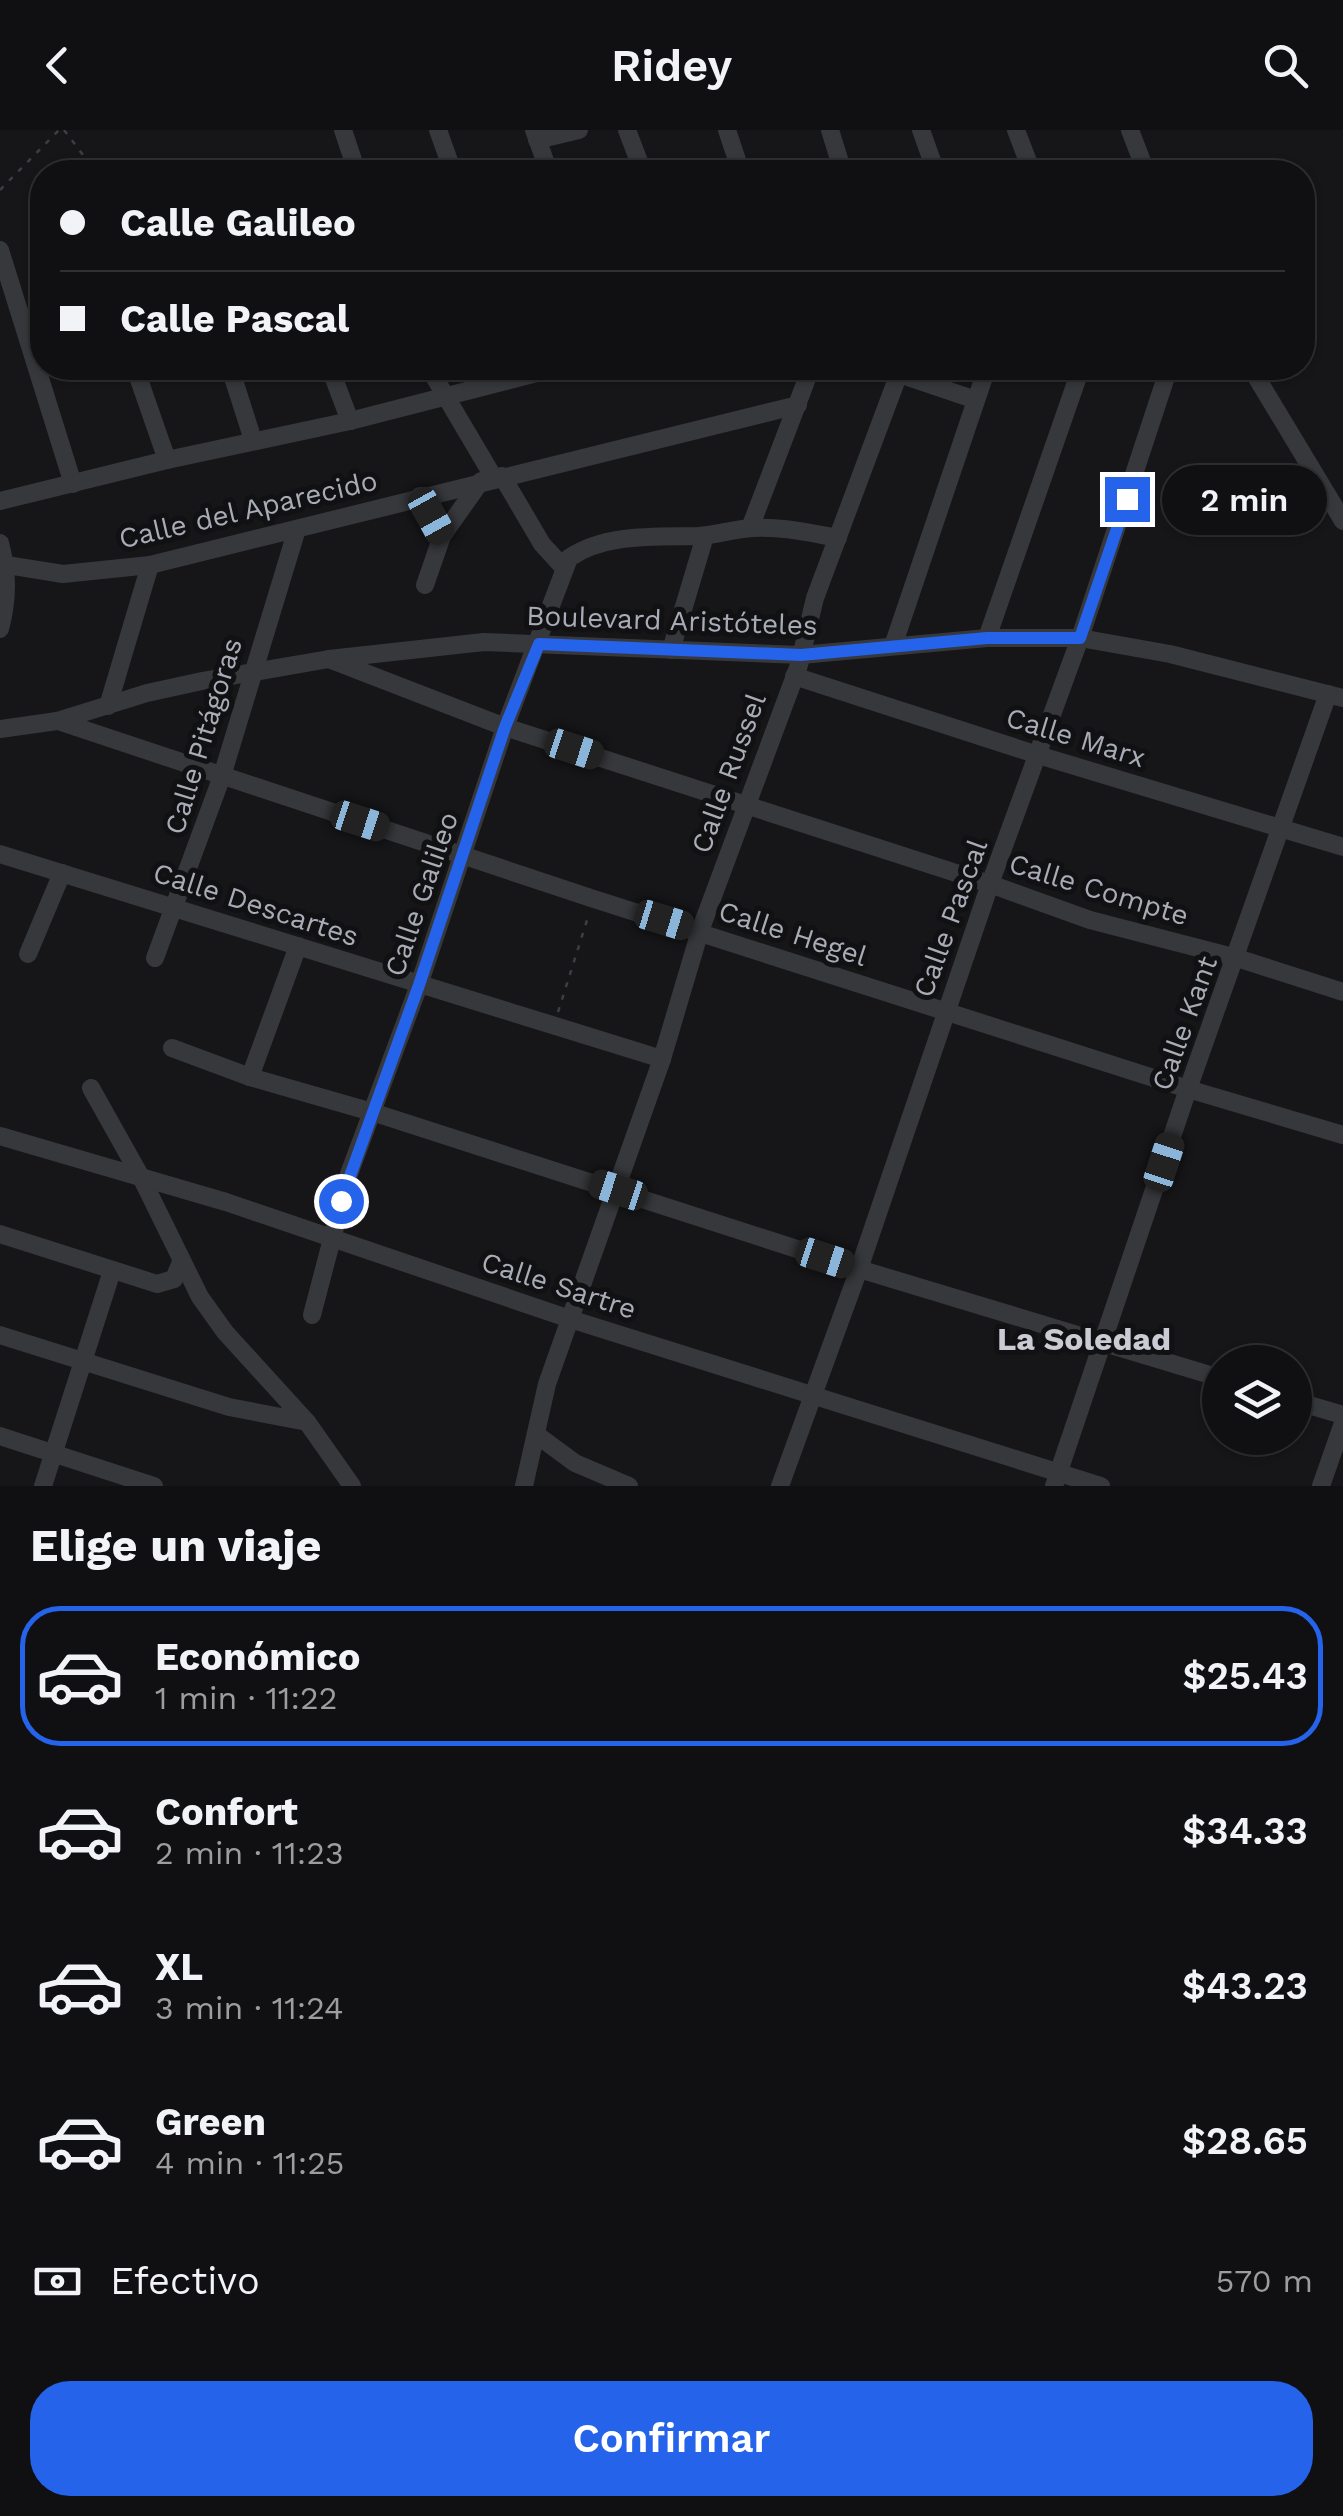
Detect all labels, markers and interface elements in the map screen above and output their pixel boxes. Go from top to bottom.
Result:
icon: back [30,38,85,93]
icon: search [1258,38,1313,93]
text: Ridey [611,39,732,92]
text: Calle Galileo [120,201,356,245]
text: Calle Pascal [120,297,349,341]
street label: Calle del Aparecido [116,464,381,555]
callout: 2 min [1162,464,1327,534]
route end [1105,477,1150,522]
text: 2 min [1201,481,1288,519]
car [403,482,459,550]
street label: Boulevard Aristóteles [526,599,818,642]
street label: Calle Pitágoras [158,634,249,838]
street label: Calle Russel [684,688,773,858]
street label: Calle Marx [1002,701,1149,774]
car [541,725,607,773]
car [327,797,393,845]
street label: Calle Galileo [378,808,465,981]
street label: Calle Pascal [907,834,994,1002]
street label: Calle Compte [1005,847,1193,932]
street label: Calle Descartes [149,856,363,953]
street label: Calle Hegel [715,894,872,973]
car [631,897,697,943]
street label: Calle Kant [1145,951,1224,1095]
car [1140,1129,1188,1195]
car [585,1166,651,1214]
route start [319,1179,364,1224]
car [792,1234,858,1282]
street label: Calle Sartre [477,1245,640,1326]
district label: La Soledad [997,1320,1171,1358]
map controls [1202,1345,1312,1455]
button: layers [1202,1345,1312,1455]
text: Elige un viaje [30,1519,322,1572]
icon: car [35,1631,125,1721]
text: Económico [155,1635,360,1679]
text: $25.43 [1182,1654,1308,1698]
text: 1 min · 11:22 [155,1679,337,1717]
icon: car [35,1786,125,1876]
text: Confort [155,1790,298,1834]
text: $34.33 [1182,1809,1308,1853]
text: 2 min · 11:23 [155,1834,344,1872]
icon: car [35,1941,125,2031]
text: XL [155,1945,203,1989]
text: $43.23 [1182,1964,1308,2008]
text: 3 min · 11:24 [155,1989,343,2027]
icon: car [35,2096,125,2186]
text: Green [155,2100,266,2144]
text: $28.65 [1182,2119,1308,2163]
text: 4 min · 11:25 [155,2144,344,2182]
icon: cash [30,2254,85,2309]
text: Efectivo [110,2259,260,2303]
text: 570 m [1216,2262,1313,2300]
button: Confirmar [30,2381,1313,2496]

